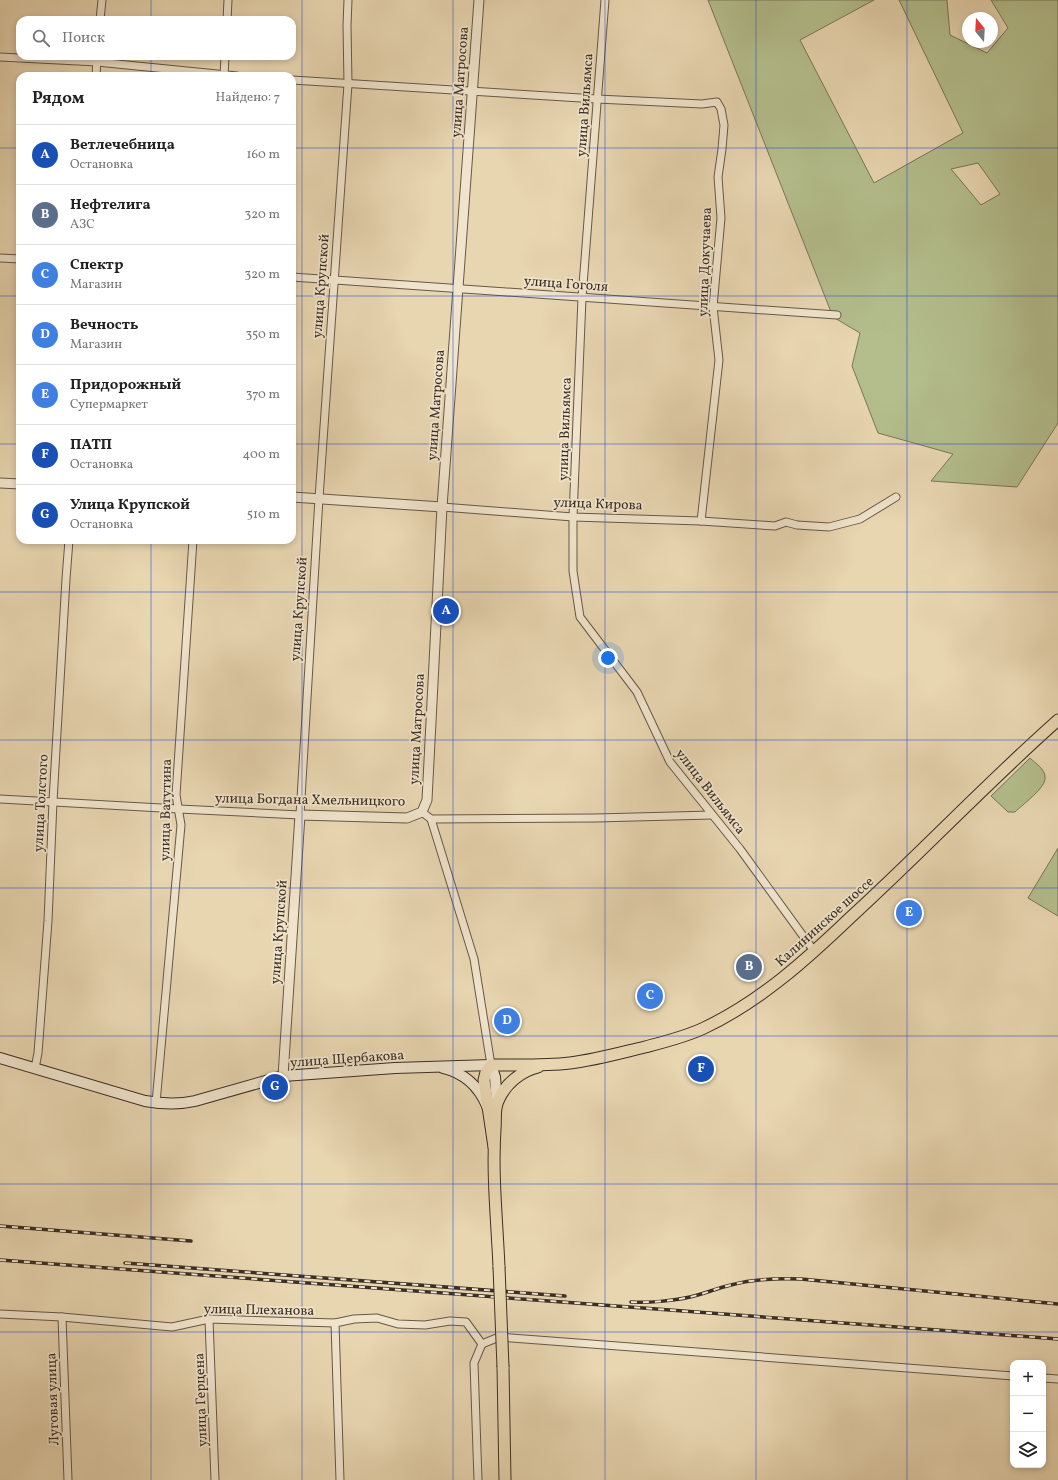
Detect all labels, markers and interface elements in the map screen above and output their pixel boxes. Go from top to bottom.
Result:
north arrow [962,12,998,48]
search box [16,16,296,60]
street label: улица Матросова [447,26,474,138]
icon: search [30,27,52,49]
text: Поиск [62,28,105,49]
street label: улица Вильямса [572,53,599,158]
text: Рядом [32,87,85,110]
text: Найдено: 7 [215,89,280,107]
text: Ветлечебница [70,135,175,156]
text: A [40,146,50,164]
text: 160 m [246,146,280,164]
text: Остановка [70,156,133,174]
text: Нефтелига [70,195,151,216]
text: B [41,206,49,224]
text: 320 m [245,206,280,224]
street label: улица Докучаева [694,207,717,317]
text: АЗС [70,216,95,234]
street label: улица Крупской [308,233,335,339]
text: Спектр [70,255,123,276]
text: C [41,266,49,284]
text: 320 m [245,266,280,284]
street label: улица Гоголя [523,272,609,297]
text: Магазин [70,276,122,294]
text: Вечность [70,315,139,336]
text: D [40,326,50,344]
text: 350 m [245,326,280,344]
text: Магазин [70,336,122,354]
street label: улица Матросова [423,349,450,461]
text: Придорожный [70,375,181,396]
street label: улица Вильямса [554,377,577,481]
text: E [41,386,49,404]
text: 370 m [246,386,280,404]
text: Супермаркет [70,396,148,414]
text: ПАТП [70,435,112,456]
text: F [41,446,49,464]
text: 400 m [243,446,280,464]
text: Остановка [70,456,133,474]
street label: улица Кирова [553,493,643,516]
text: Улица Крупской [70,495,190,516]
text: G [40,506,50,524]
text: 510 m [247,506,280,524]
text: Остановка [70,516,133,534]
street label: улица Крупской [286,556,313,662]
pin: A [433,596,459,626]
your location [598,648,618,668]
street label: улица Матросова [405,673,430,785]
street label: улица Вильямса [670,745,749,839]
street label: улица Толстого [29,754,54,852]
street label: улица Ватутина [156,759,177,861]
street label: улица Богдана Хмельницкого [215,789,405,812]
street label: Калининское шоссе [772,872,879,972]
street label: улица Крупской [266,879,293,985]
pin: E [896,898,922,928]
pin: B [736,952,762,982]
pin: C [637,981,663,1011]
pin: D [494,1006,520,1036]
street label: улица Щербакова [289,1046,405,1073]
pin: F [688,1054,714,1084]
pin: G [262,1072,288,1102]
street label: улица Плеханова [203,1300,315,1321]
street label: Луговая улица [42,1352,65,1446]
street label: улица Герцена [190,1353,213,1447]
map controls [1010,1360,1046,1468]
button: + [1010,1360,1046,1396]
button: − [1010,1396,1046,1432]
button: layers [1010,1432,1046,1468]

